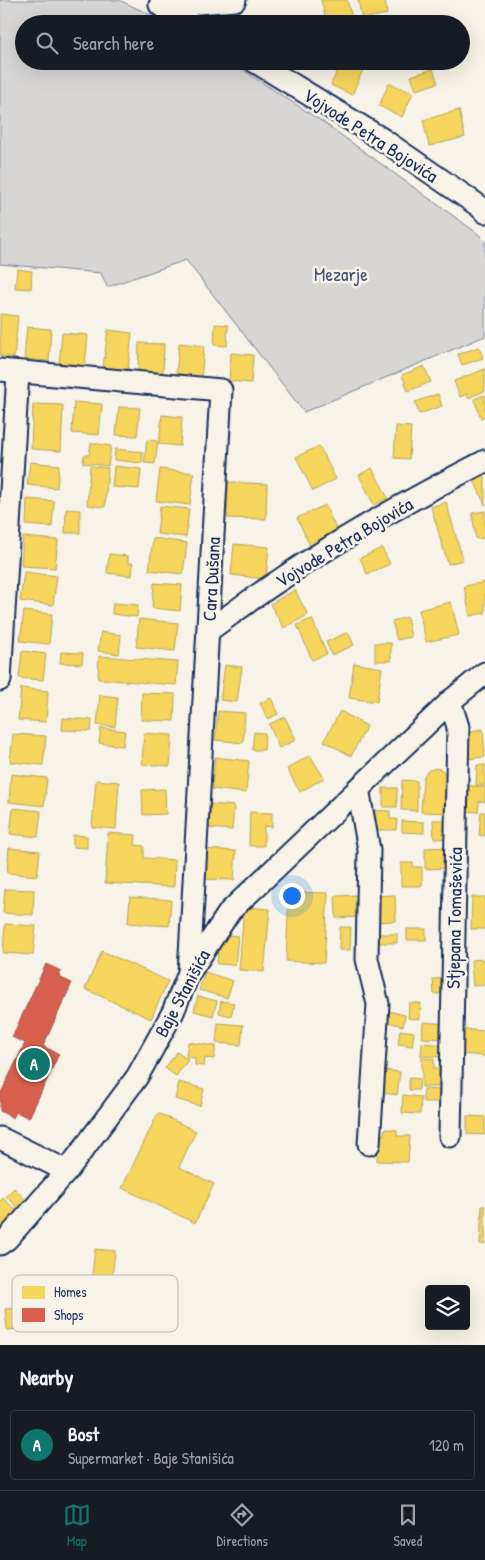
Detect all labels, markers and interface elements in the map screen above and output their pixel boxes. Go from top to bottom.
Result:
search box [15,15,470,70]
icon: search [33,29,61,57]
text: Search here [73,30,154,56]
street label: Vojvode Petra Bojovića [299,82,444,189]
park label: Mezarje [314,261,368,287]
street label: Vojvode Petra Bojovića [271,490,418,593]
street label: Cara Dušana [196,536,226,622]
street label: Stjepana Tomaševića [440,846,468,989]
your location [279,883,305,909]
street label: Baje Stanišića [148,944,216,1041]
pin: A [18,1045,50,1083]
legend [12,1275,178,1332]
text: Homes [54,1282,87,1301]
map controls [425,1285,470,1330]
button: layers [425,1285,470,1330]
text: Shops [54,1305,83,1325]
text: Nearby [20,1363,73,1392]
text: Bost [68,1421,99,1447]
text: A [33,1434,41,1456]
text: 120 m [429,1434,464,1456]
text: Supermarket · Baje Stanišića [68,1447,234,1469]
tab: Map [63,1501,91,1550]
tab: Directions [216,1501,268,1550]
tab: Saved [394,1501,422,1550]

